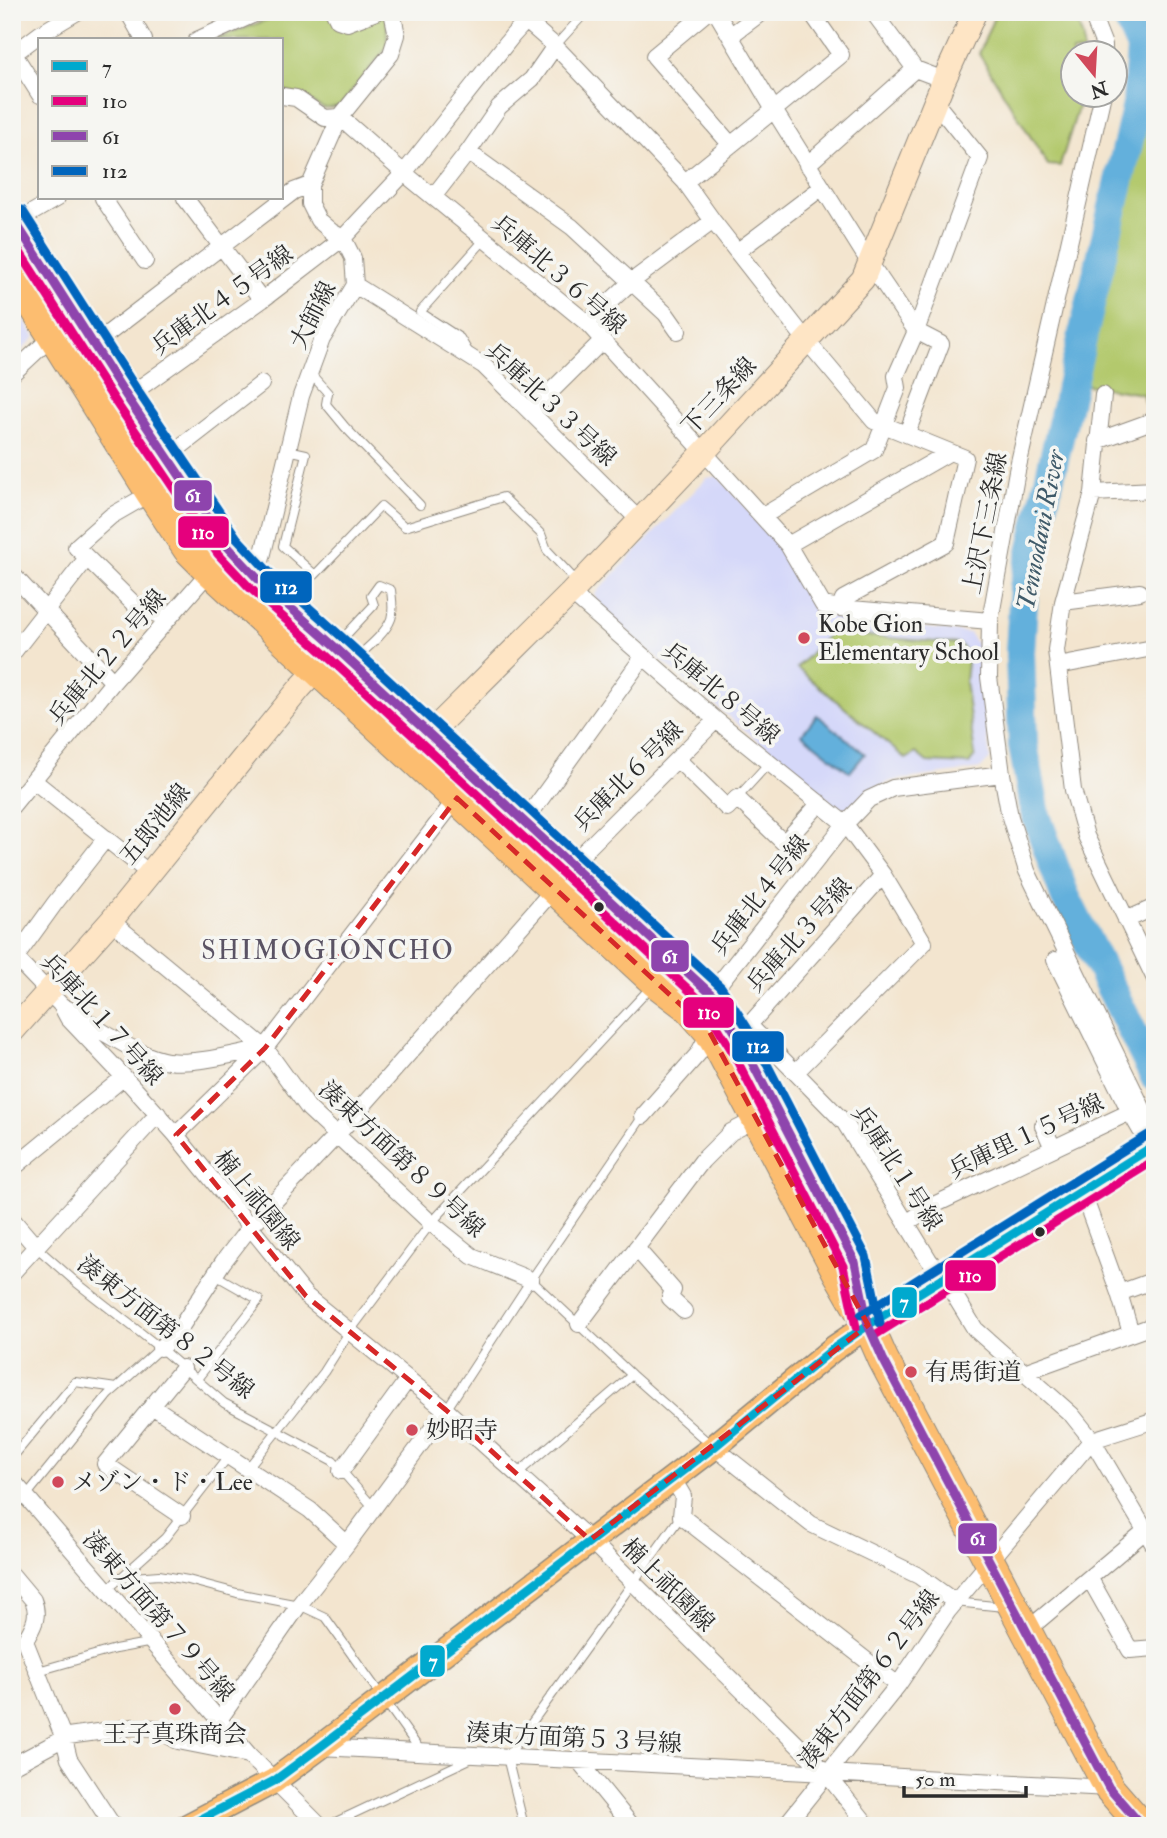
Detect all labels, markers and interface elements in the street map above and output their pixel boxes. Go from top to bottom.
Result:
legend [38,38,284,200]
north arrow [1058,38,1128,108]
text: 7 [102,54,112,81]
text: N [1086,75,1112,104]
text: 110 [102,88,128,115]
text: 61 [102,124,120,151]
text: 112 [102,158,128,185]
street label: 兵庫北３６号線 [485,208,632,341]
street label: 兵庫北４５号線 [145,238,299,362]
street label: 大師線 [283,276,344,354]
street label: 兵庫北３３号線 [479,336,623,473]
street label: 下三条線 [675,351,763,442]
water label: Tennodani River [1010,446,1072,613]
street label: 上沢下三条線 [957,449,1014,597]
line badge: 61 [173,479,213,512]
text: 61 [185,484,201,508]
line badge: 110 [177,515,230,549]
text: 110 [191,521,215,545]
line badge: 112 [259,570,313,604]
text: 112 [274,576,298,600]
street label: 兵庫北２２号線 [42,583,173,732]
place label: Kobe Gion Elementary School [818,609,999,668]
marker: Kobe Gion Elementary School [796,630,812,646]
street label: 兵庫北８号線 [656,635,786,752]
street label: 兵庫北６号線 [566,714,690,838]
street label: 五郎池線 [113,777,198,871]
street label: 兵庫北４号線 [704,829,817,962]
street label: 兵庫北３号線 [740,871,859,999]
unlabelled marker [592,900,606,914]
district label: SHIMOGIONCHO [201,935,455,967]
line badge: 61 [650,939,690,973]
text: 61 [662,945,678,969]
street label: 兵庫北１７号線 [34,947,169,1092]
line badge: 110 [682,996,735,1029]
text: 110 [697,1001,721,1025]
line badge: 112 [731,1030,785,1063]
text: 112 [746,1035,770,1059]
street label: 湊東方面第８９号線 [312,1074,491,1244]
street label: 兵庫里１５号線 [944,1087,1109,1186]
street label: 兵庫北１号線 [844,1099,949,1237]
street label: 楠上祇園線 [207,1144,306,1257]
unlabelled marker [1033,1225,1047,1239]
street label: 湊東方面第８２号線 [71,1249,260,1406]
line badge: 110 [944,1259,997,1292]
text: 110 [958,1264,982,1288]
line badge: 7 [891,1286,918,1319]
text: 7 [900,1291,909,1315]
place label: 有馬街道 [925,1357,1021,1388]
marker: 有馬街道 [903,1364,919,1380]
place label: 妙昭寺 [426,1415,498,1446]
marker: 妙昭寺 [404,1422,420,1438]
place label: メゾン・ド・Lee [72,1467,253,1498]
marker: メゾン・ド・Lee [50,1474,66,1490]
line badge: 61 [957,1522,998,1555]
street label: 湊東方面第７９号線 [76,1525,241,1708]
text: 61 [970,1527,986,1551]
street label: 楠上祇園線 [614,1532,721,1639]
street label: 湊東方面第６２号線 [792,1584,947,1775]
line badge: 7 [419,1644,446,1678]
text: 7 [429,1650,438,1674]
marker: 王子真珠商会 [167,1701,183,1717]
street label: 湊東方面第５３号線 [465,1717,683,1760]
place label: 王子真珠商会 [103,1719,247,1750]
scale bar [904,1754,1027,1798]
text: 50 m [915,1766,956,1793]

